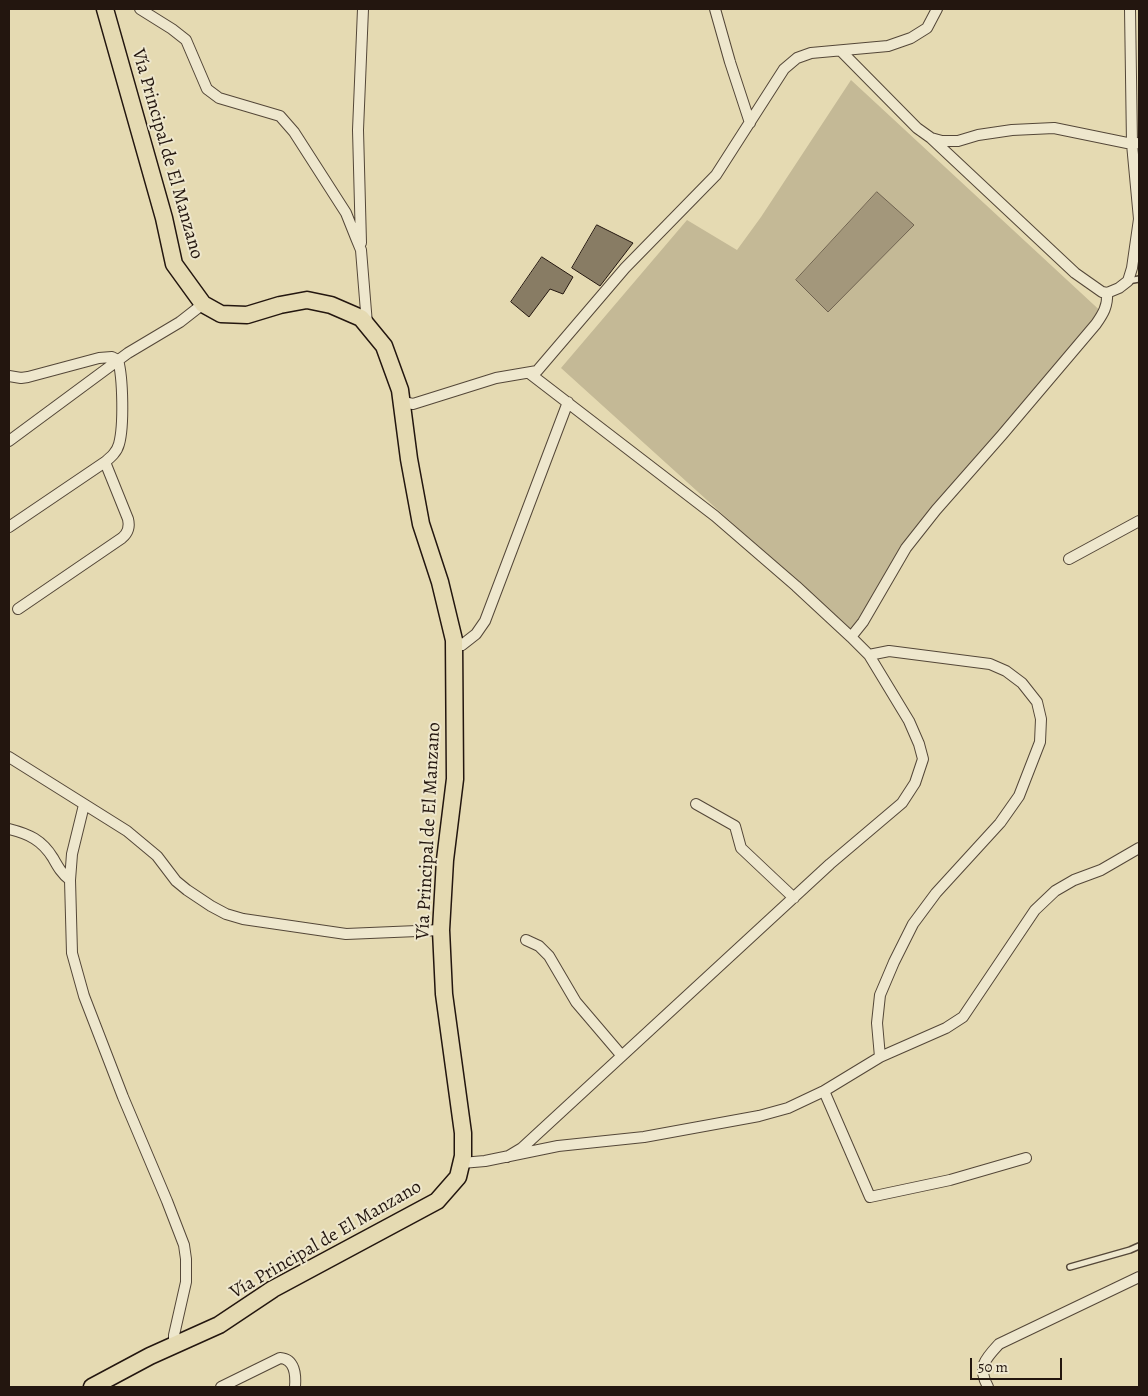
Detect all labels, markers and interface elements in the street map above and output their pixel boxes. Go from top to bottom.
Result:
street label: Vía Principal de El Manzano [126,46,208,262]
street label: Vía Principal de El Manzano [412,722,446,940]
street label: Vía Principal de El Manzano [226,1176,426,1304]
scale bar [973,1348,1066,1380]
text: 50 m [978,1357,1008,1377]

